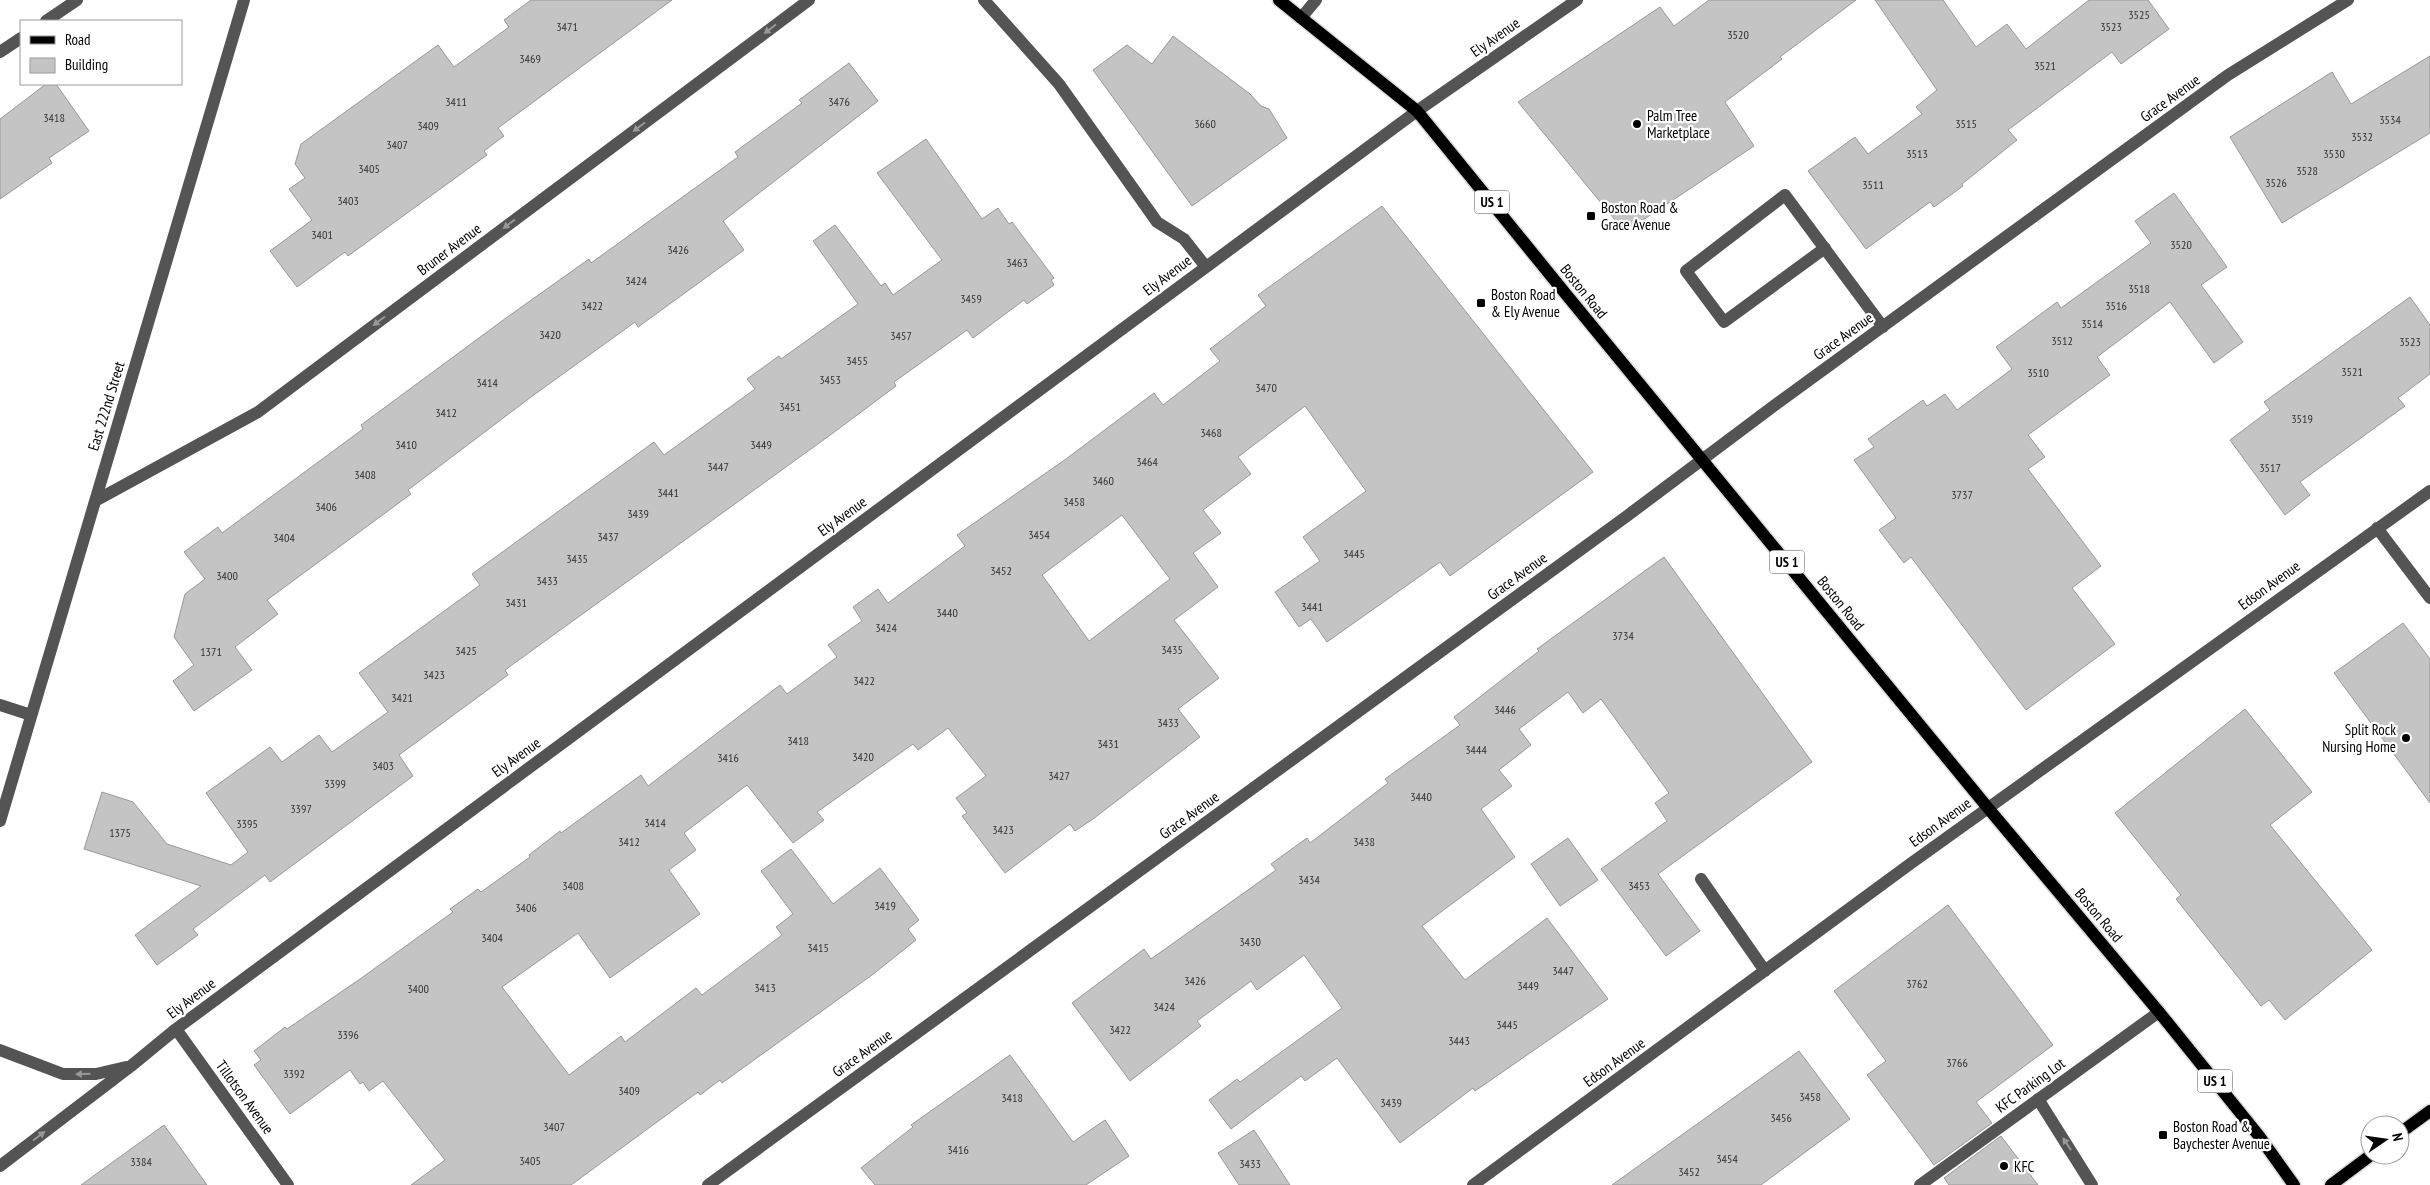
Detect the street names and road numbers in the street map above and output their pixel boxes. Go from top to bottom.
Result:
street label: Ely Avenue [1467,13,1523,61]
street label: Grace Avenue [2136,70,2204,126]
road number: US 1 [1474,190,1510,213]
street label: Bruner Avenue [413,219,485,279]
street label: Ely Avenue [1139,251,1195,299]
street label: Boston Road [1556,260,1612,322]
street label: Grace Avenue [1809,308,1877,364]
street label: East 222nd Street [83,359,129,453]
street label: Ely Avenue [814,492,870,540]
street label: Grace Avenue [1483,548,1551,604]
road number: US 1 [1770,550,1804,574]
street label: Edson Avenue [2234,556,2304,614]
street label: Boston Road [1813,572,1869,634]
street label: Ely Avenue [488,733,544,781]
street label: Grace Avenue [1155,787,1223,843]
street label: Edson Avenue [1905,793,1975,851]
street label: Boston Road [2071,884,2127,946]
street label: Ely Avenue [163,974,219,1022]
street label: Grace Avenue [828,1025,896,1081]
street label: Edson Avenue [1579,1033,1649,1091]
street label: KFC Parking Lot [1992,1053,2068,1117]
street label: Tillotson Avenue [212,1056,278,1138]
road number: US 1 [2198,1070,2232,1092]

